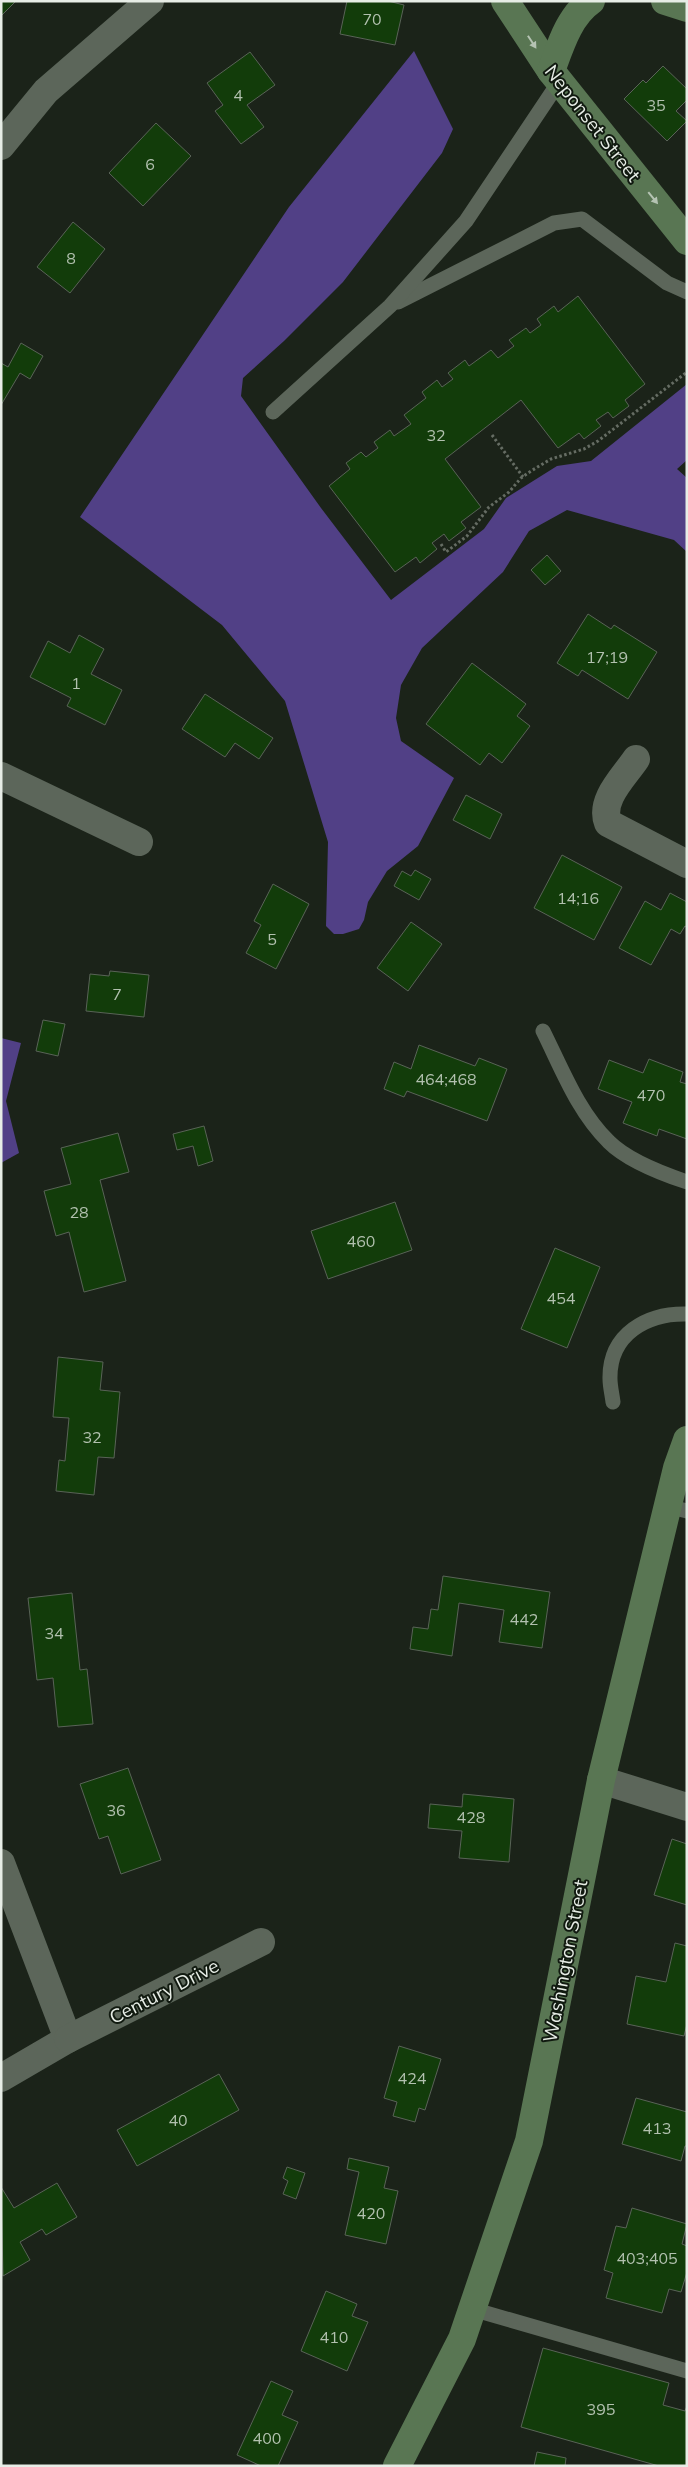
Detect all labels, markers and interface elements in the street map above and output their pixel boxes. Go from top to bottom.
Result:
house number: 70 [362,9,382,29]
one-way arrow [527,35,536,49]
street label: Neponset Street [540,60,646,187]
house number: 4 [233,85,243,105]
house number: 35 [646,95,666,115]
house number: 6 [145,154,155,174]
one-way arrow [647,191,658,204]
house number: 8 [66,248,76,268]
house number: 32 [426,425,446,445]
house number: 17;19 [586,647,628,667]
house number: 1 [71,673,81,693]
house number: 14;16 [557,888,599,908]
house number: 5 [267,929,277,949]
house number: 7 [112,984,122,1004]
house number: 464;468 [415,1069,477,1089]
house number: 470 [637,1085,665,1105]
house number: 28 [69,1202,89,1222]
house number: 460 [347,1231,375,1251]
house number: 454 [547,1288,576,1308]
house number: 32 [82,1427,102,1447]
house number: 442 [510,1609,538,1629]
house number: 34 [44,1623,64,1643]
house number: 36 [106,1800,126,1820]
house number: 428 [457,1807,485,1827]
street label: Washington Street [537,1877,593,2044]
street label: Century Drive [105,1953,223,2029]
house number: 424 [398,2068,427,2088]
house number: 40 [168,2110,188,2130]
house number: 413 [643,2118,671,2138]
house number: 420 [357,2203,385,2223]
house number: 403;405 [616,2248,678,2268]
house number: 410 [320,2327,348,2347]
house number: 395 [587,2399,615,2419]
house number: 400 [253,2428,281,2448]

